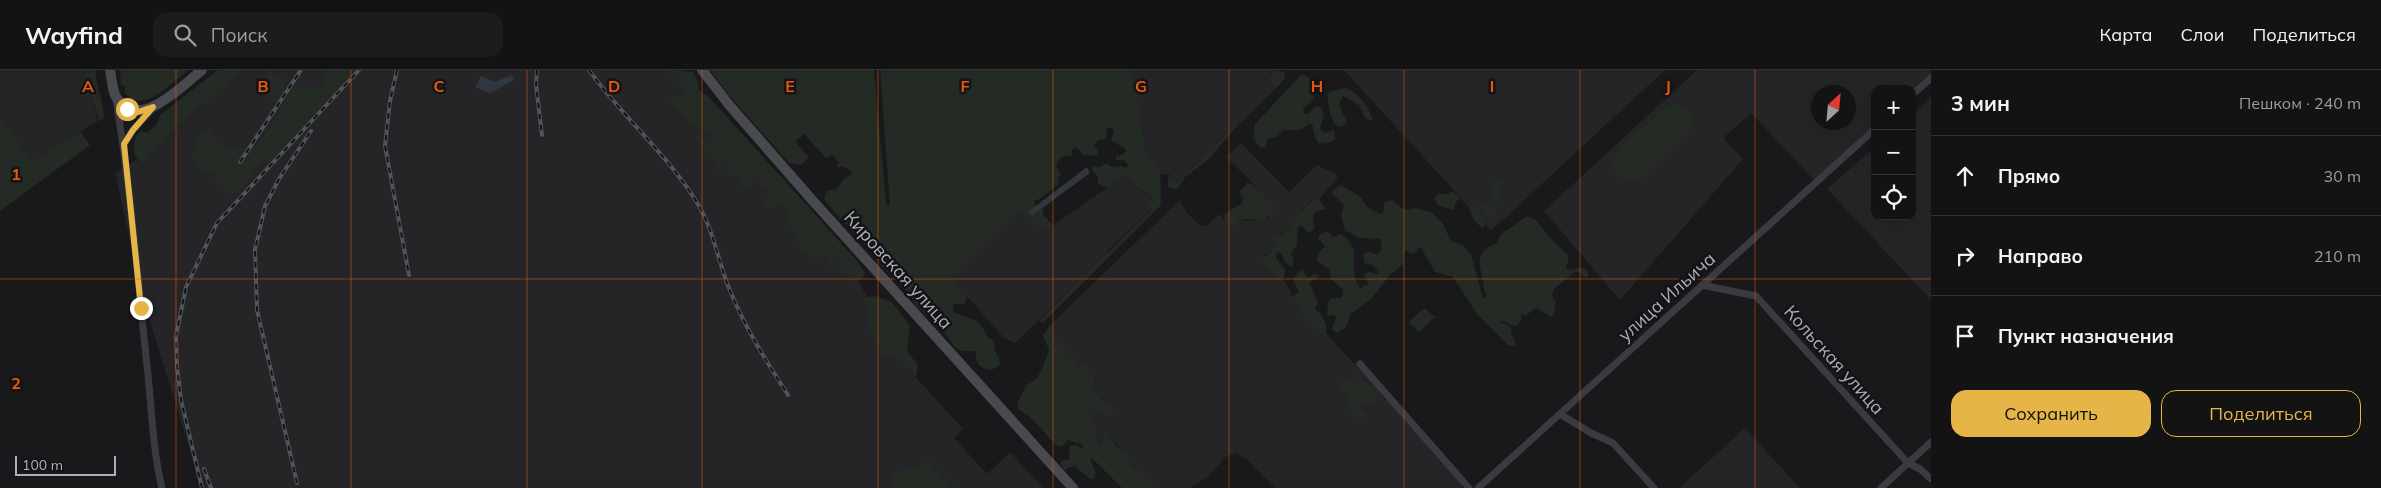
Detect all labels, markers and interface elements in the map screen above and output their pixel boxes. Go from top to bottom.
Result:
search box [153,12,503,57]
text: Wayfind [25,20,123,50]
icon: search [171,21,199,49]
text: Поиск [211,23,268,47]
text: Карта [2100,23,2152,46]
text: Слои [2180,23,2225,46]
text: Поделиться [2253,23,2356,46]
text: A [82,76,94,96]
text: B [257,76,269,96]
text: C [434,76,445,96]
text: D [608,76,620,96]
text: E [785,76,795,96]
text: F [960,76,970,96]
text: G [1135,76,1147,96]
text: H [1311,76,1323,96]
text: I [1490,76,1494,96]
text: J [1665,76,1671,96]
north arrow [1811,85,1856,130]
map controls [1871,85,1916,220]
button: + [1871,85,1916,130]
text: 3 мин [1951,90,2010,116]
text: Пешком · 240 m [2239,93,2361,113]
route start [116,98,139,121]
button: − [1871,130,1916,175]
icon: ahead [1951,162,1979,190]
text: 1 [11,164,21,184]
text: Прямо [1998,164,2060,188]
text: 30 m [2324,166,2361,186]
button: locate [1871,175,1916,220]
street label: Кировская улица [839,206,957,333]
icon: right [1951,242,1979,270]
text: Направо [1998,244,2083,268]
text: 210 m [2314,246,2361,266]
street label: улица Ильича [1613,247,1720,346]
route end [130,297,153,320]
street label: Кольская улица [1779,300,1890,419]
icon: arrive [1951,322,1979,350]
text: Пункт назначения [1998,324,2174,348]
text: 2 [11,373,21,393]
button: Сохранить [1951,390,2151,437]
button: Поделиться [2161,390,2361,437]
scale bar [15,453,116,476]
text: 100 m [22,456,63,474]

